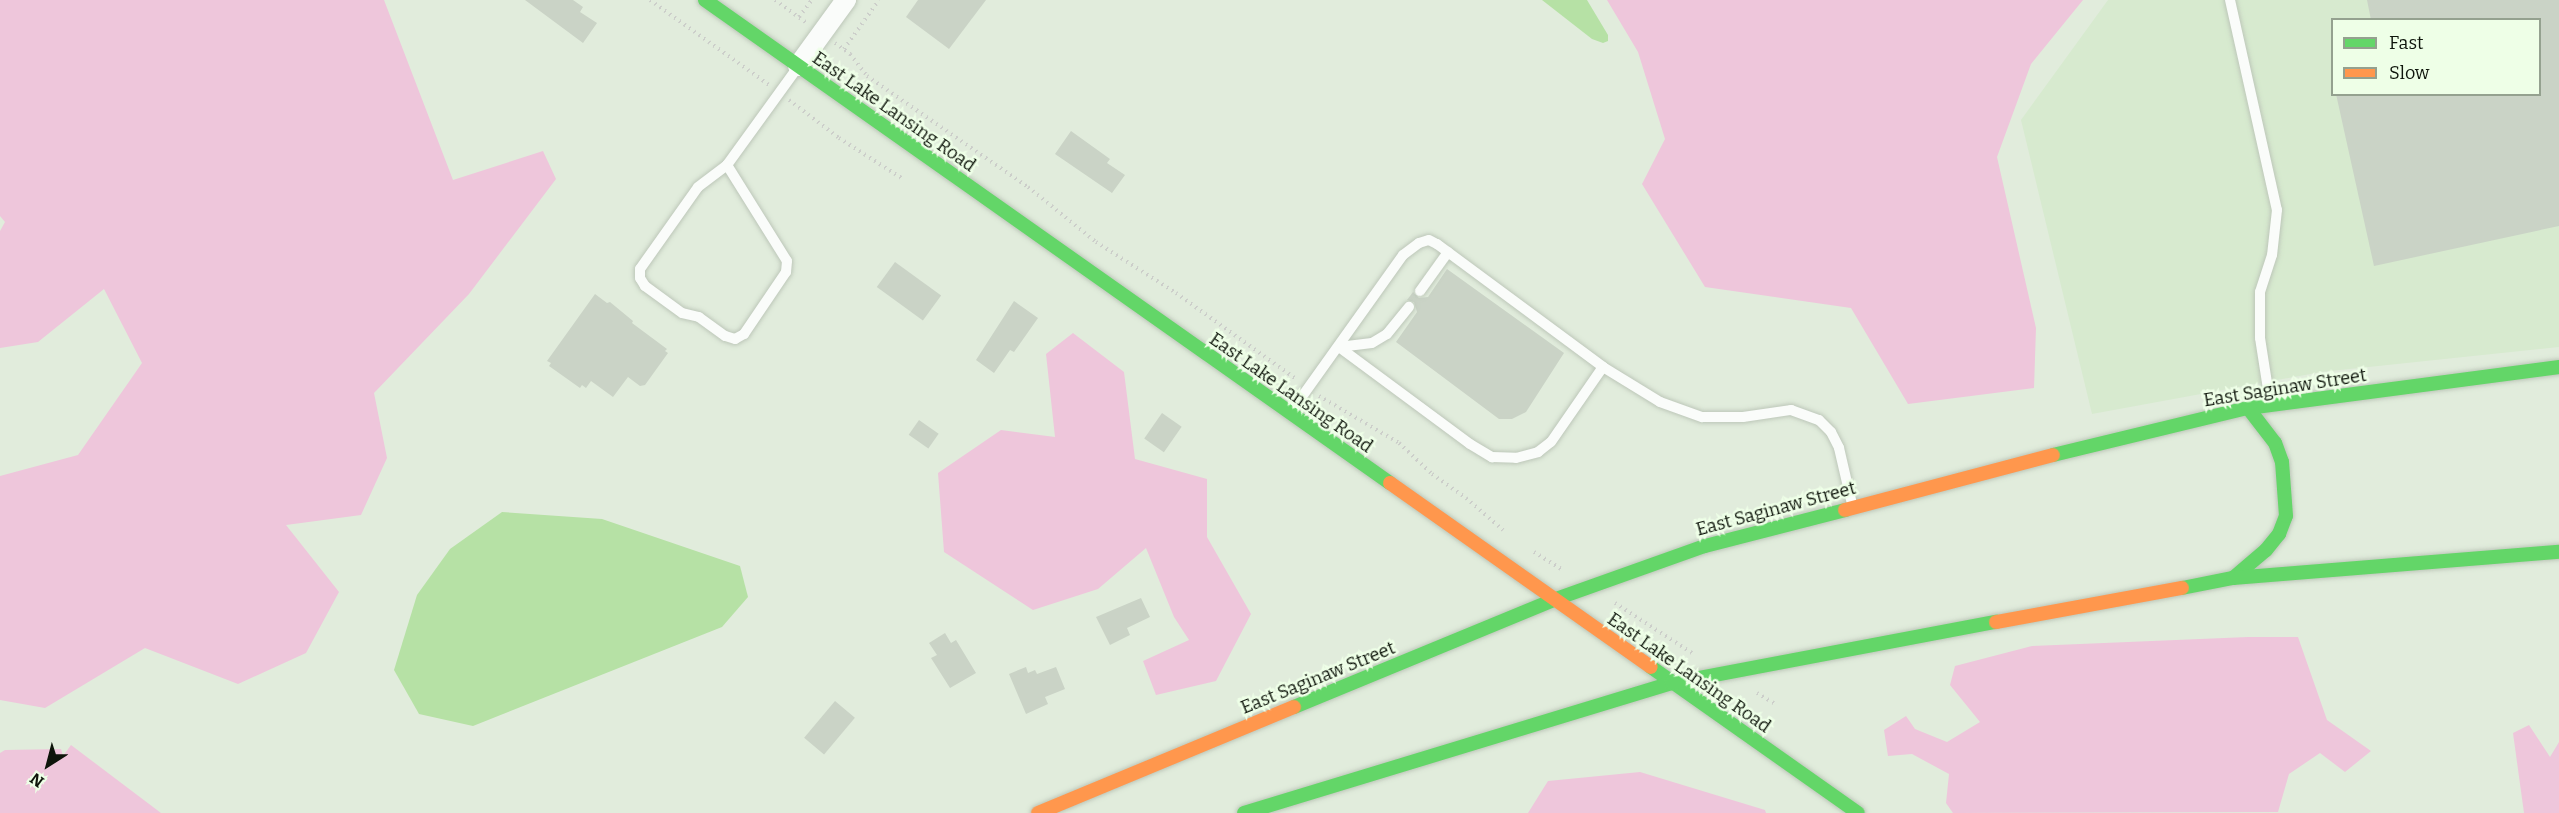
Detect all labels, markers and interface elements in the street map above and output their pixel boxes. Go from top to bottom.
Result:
legend [2331,18,2541,96]
text: Fast [2389,32,2424,54]
street label: East Lake Lansing Road [808,47,980,177]
text: Slow [2389,62,2429,84]
street label: East Lake Lansing Road [1205,328,1377,458]
street label: East Saginaw Street [2202,364,2368,412]
street label: East Saginaw Street [1694,477,1858,541]
street label: East Lake Lansing Road [1603,608,1775,738]
street label: East Saginaw Street [1238,637,1398,719]
north arrow [18,735,78,795]
text: N [27,769,48,791]

